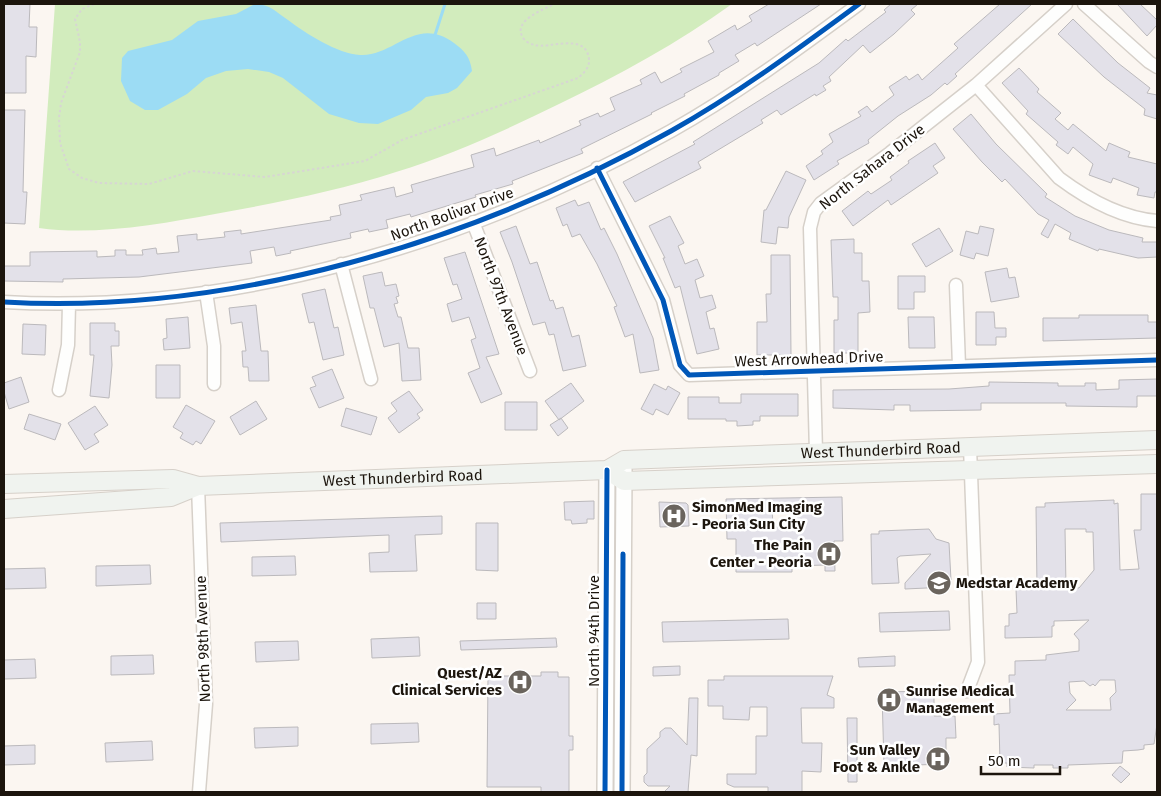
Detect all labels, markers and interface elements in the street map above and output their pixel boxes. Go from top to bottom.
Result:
street label: North Sahara Drive [816,120,928,214]
street label: North Bolivar Drive [388,183,516,245]
street label: North 97th Avenue [470,234,532,358]
street label: West Arrowhead Drive [734,347,884,371]
street label: West Thunderbird Road [800,438,961,462]
street label: West Thunderbird Road [323,466,483,490]
place label: SimonMed Imaging - Peoria Sun City [692,498,823,533]
hospital icon: SimonMed Imaging - Peoria Sun City [661,503,687,529]
place label: The Pain Center - Peoria [710,536,812,571]
hospital icon: The Pain Center - Peoria [816,541,842,567]
school or university icon: Medstar Academy [926,570,952,596]
place label: Medstar Academy [956,574,1078,592]
street label: North 98th Avenue [192,575,214,703]
street label: North 94th Drive [585,575,603,687]
place label: Quest/AZ Clinical Services [392,664,502,699]
hospital icon: Quest/AZ Clinical Services [507,669,533,695]
place label: Sunrise Medical Management [906,682,1015,717]
hospital icon: Sunrise Medical Management [876,687,902,713]
place label: Sun Valley Foot & Ankle [833,741,920,776]
scale bar [981,744,1060,776]
hospital icon: Sun Valley Foot & Ankle [925,746,951,772]
text: 50 m [988,752,1021,770]

